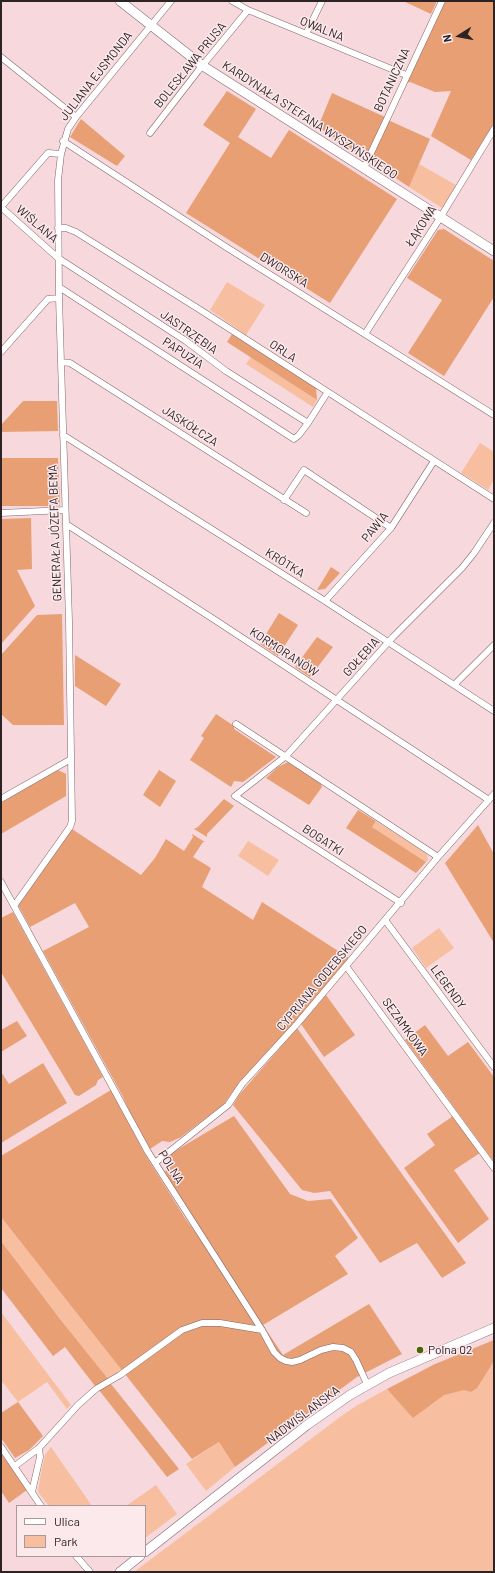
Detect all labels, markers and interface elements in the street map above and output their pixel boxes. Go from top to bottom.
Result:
street label: OWALNA [298,14,346,44]
north arrow [439,16,479,56]
street label: BOLESŁAWA PRUSA [151,19,229,111]
street label: JULIANA EJSMONDA [57,28,135,124]
text: N [440,34,454,43]
street label: BOTANICZNA [371,46,413,114]
street label: KARDYNAŁA STEFANA WYSZYŃSKIEGO [220,58,400,182]
street label: WIŚLANA [13,202,61,246]
street label: ŁĄKOWA [402,203,440,249]
street label: DWORSKA [257,250,311,290]
street label: JASTRZĘBIA [158,307,220,357]
street label: PAPUZIA [160,334,206,372]
street label: ORLA [267,337,299,365]
street label: JASKÓŁCZA [159,403,221,449]
street label: GENERAŁA JÓZEFA BEMA [45,464,65,602]
street label: PAWIA [359,509,391,545]
street label: KRÓTKA [263,545,307,581]
street label: KORMORANÓW [247,624,321,680]
street label: GOŁĘBIA [340,635,382,679]
street label: BOGATKI [300,821,346,859]
street label: CYPRIANA GODEBSKIEGO [274,922,370,1034]
street label: LEGENDY [427,962,469,1012]
street label: SEZAMKOWA [379,995,431,1059]
street label: POLNA [155,1148,187,1186]
place label: Polna 02 [428,1343,472,1357]
marker: Polna 02 [415,1345,425,1355]
street label: NADWIŚLAŃSKA [264,1383,342,1447]
legend [16,1505,146,1557]
text: Ulica [54,1514,80,1528]
text: Park [54,1534,78,1548]

